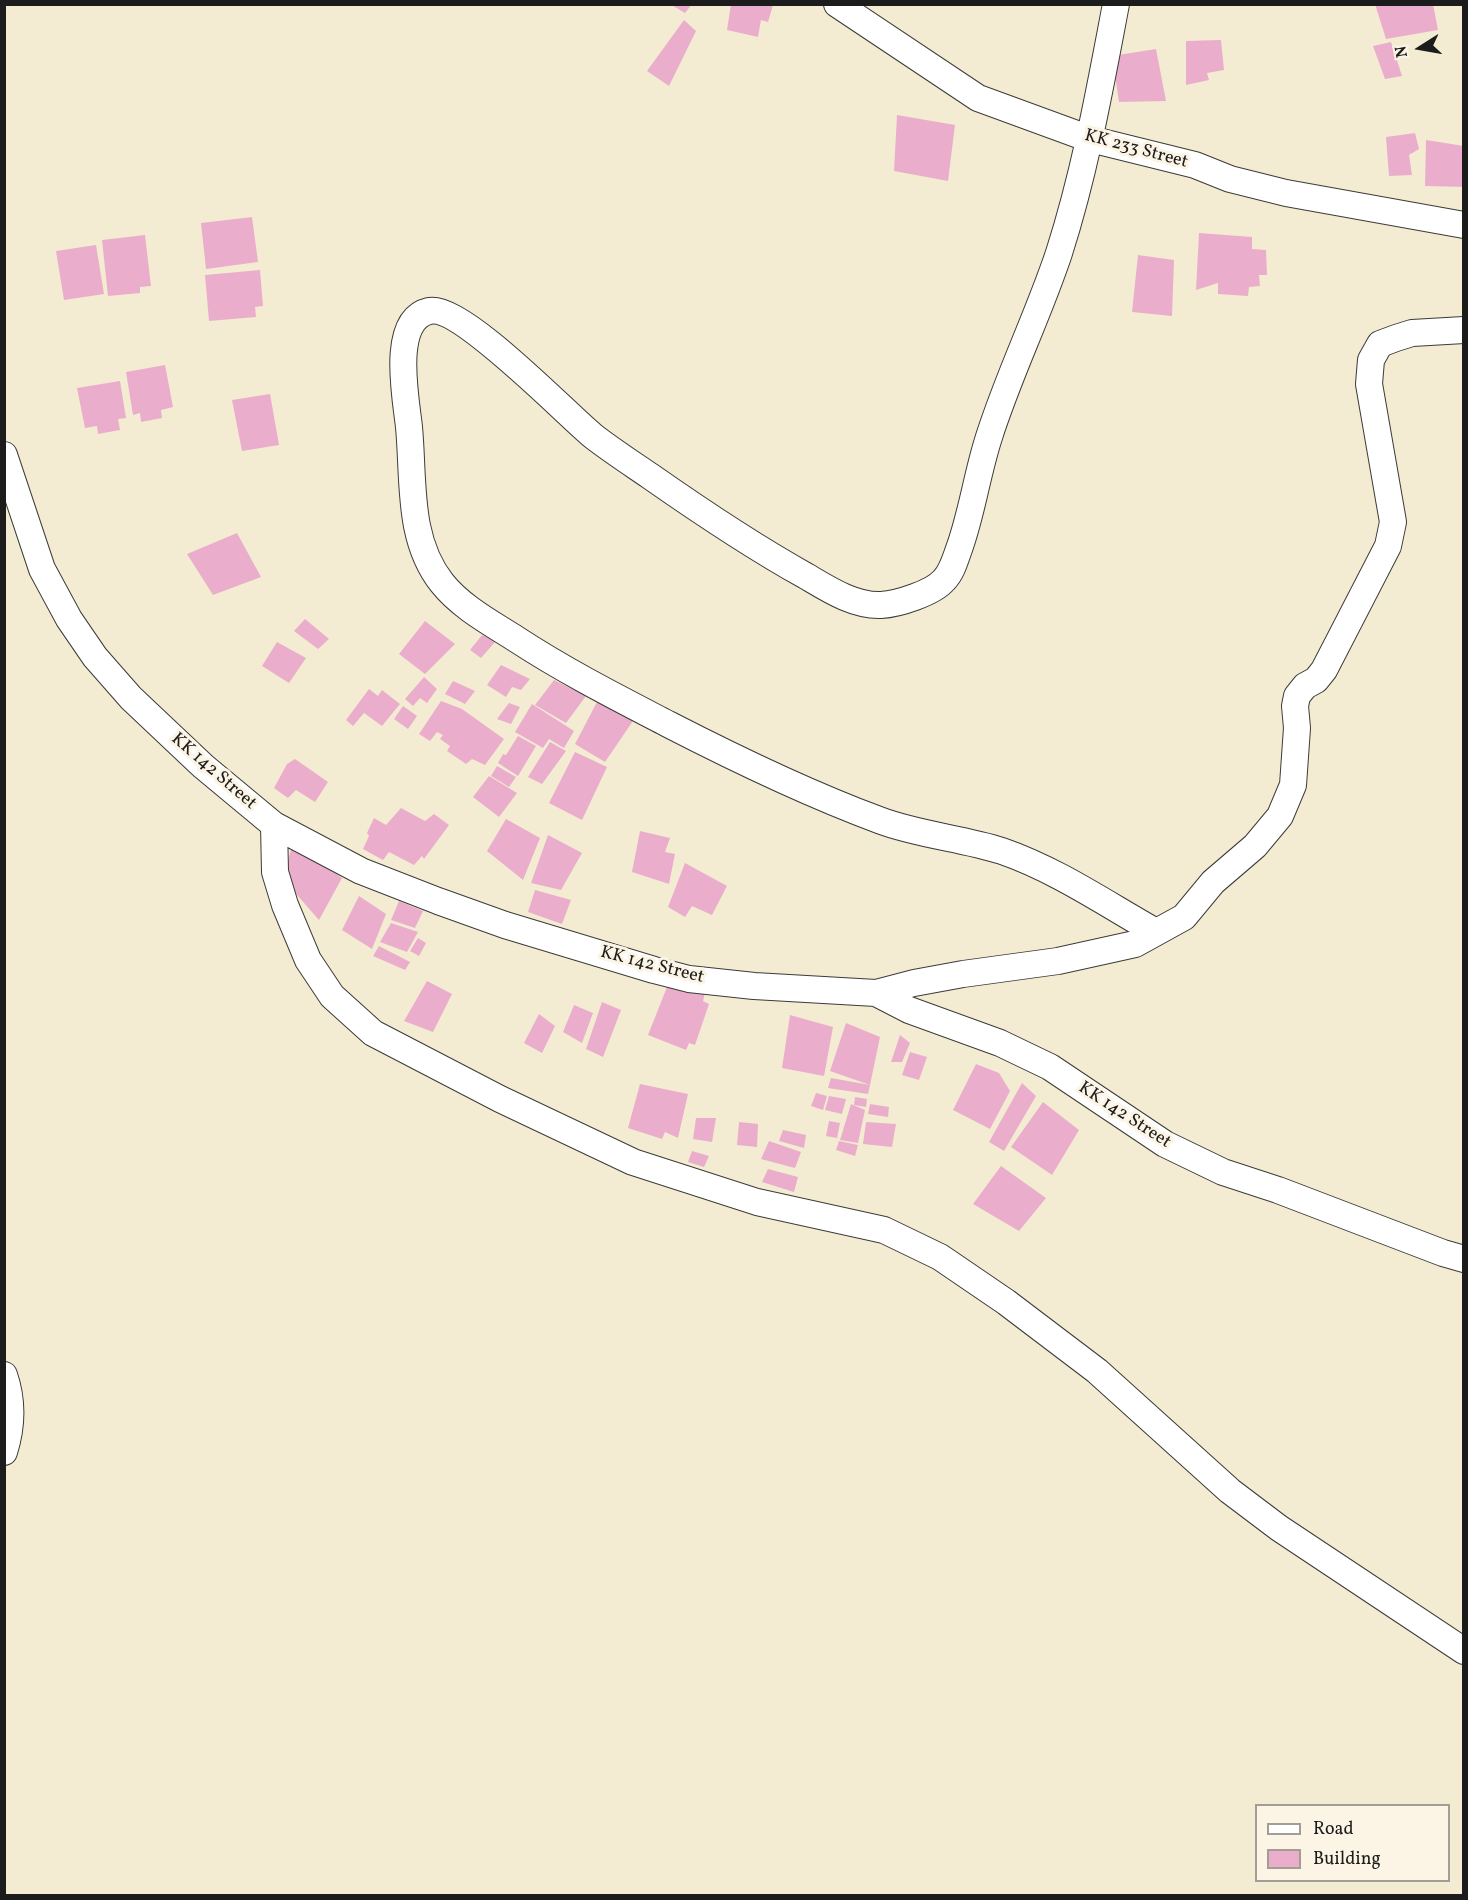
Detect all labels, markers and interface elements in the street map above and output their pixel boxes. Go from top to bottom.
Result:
north arrow [1390,18,1450,78]
text: N [1390,44,1414,59]
street label: KK 233 Street [1082,126,1190,174]
street label: KK 142 Street [166,729,260,815]
street label: KK 142 Street [598,943,706,989]
street label: KK 142 Street [1074,1078,1174,1154]
legend [1255,1804,1450,1882]
text: Road [1313,1817,1354,1842]
text: Building [1313,1847,1381,1872]

